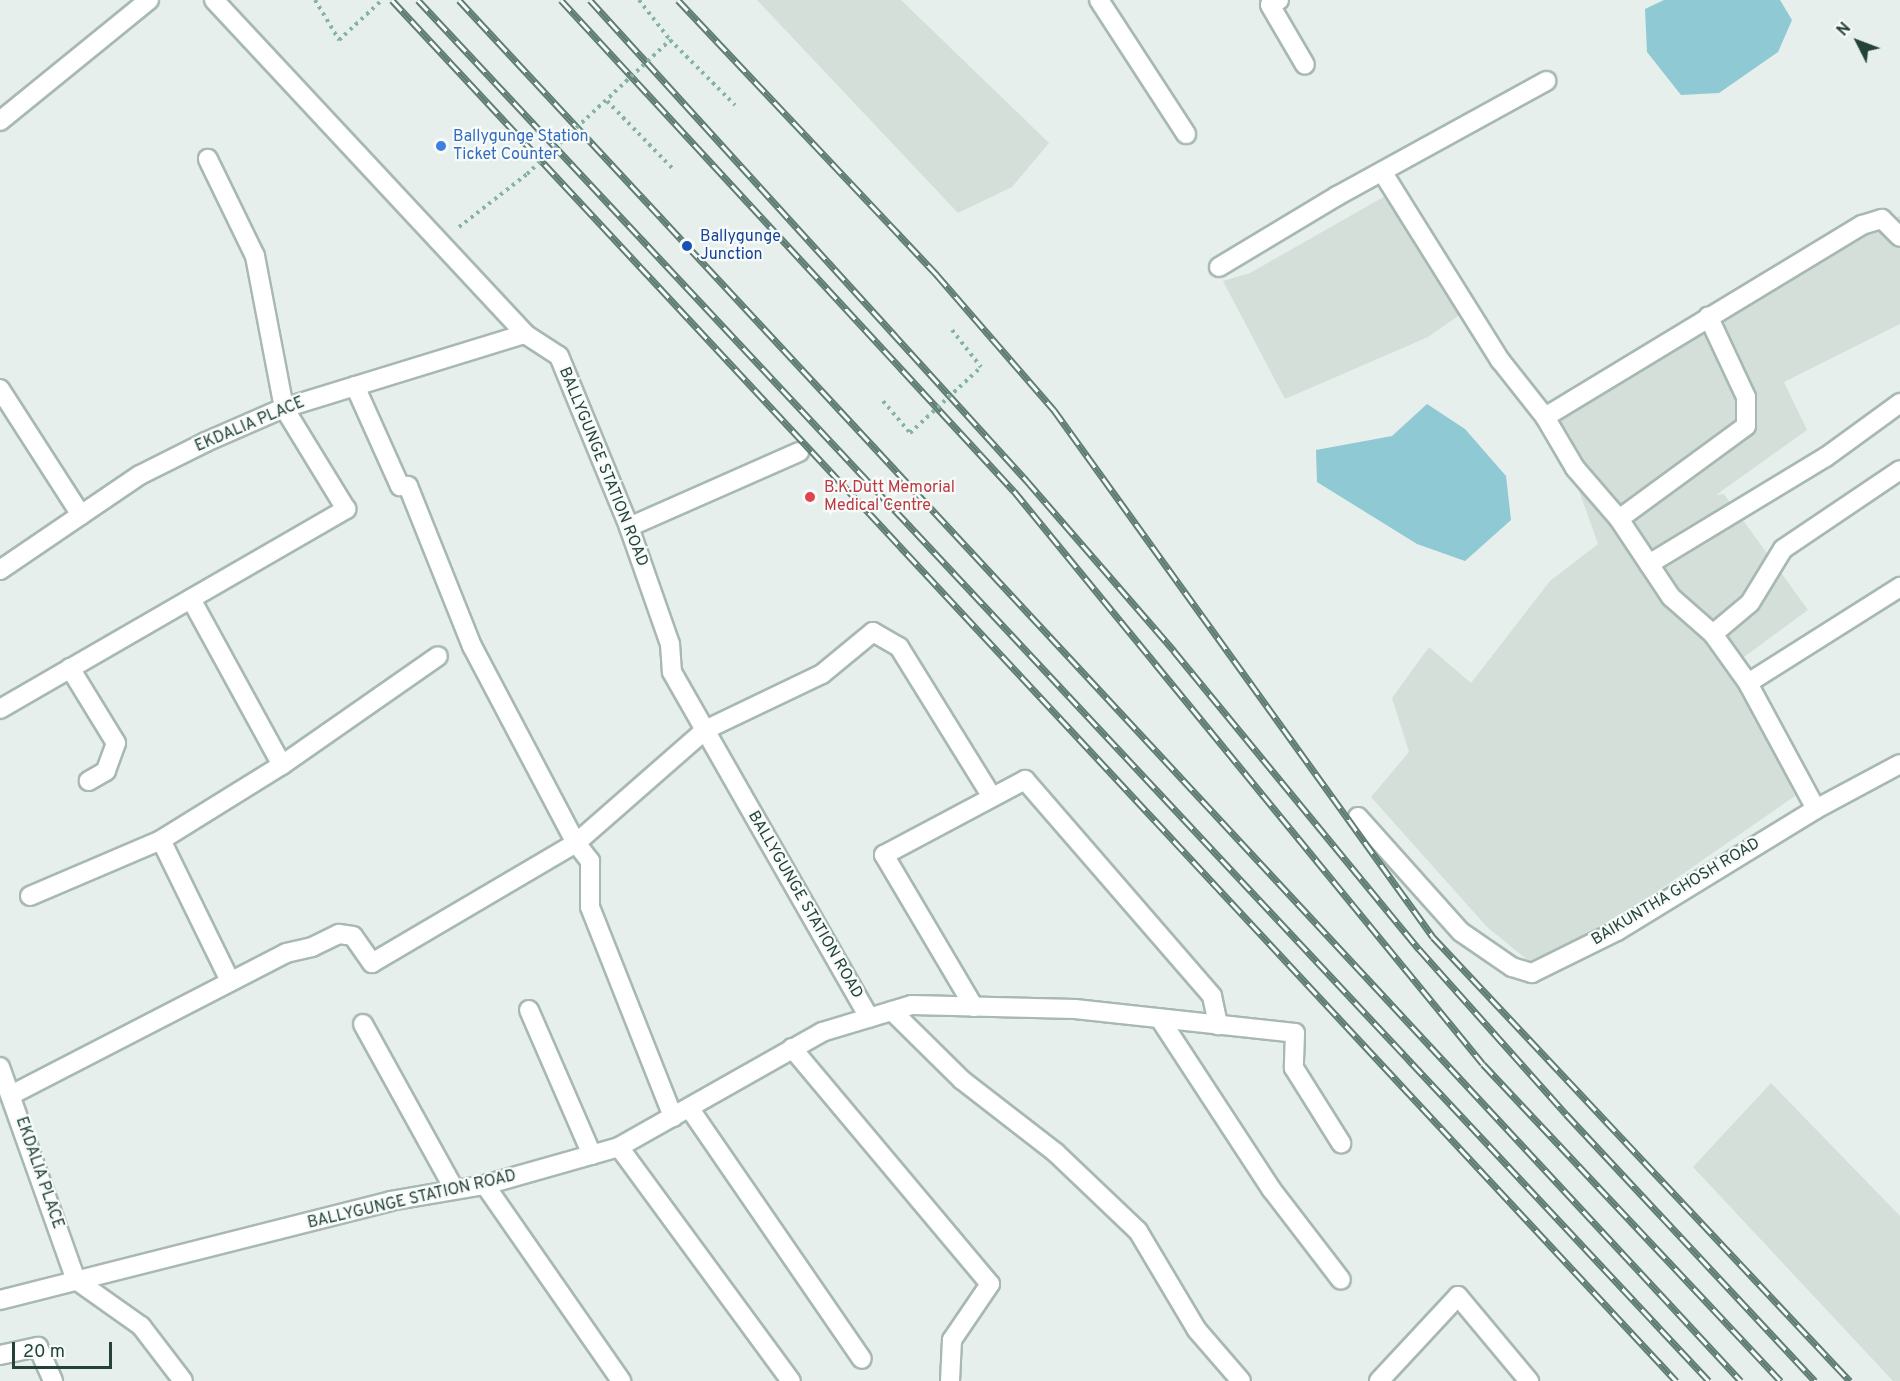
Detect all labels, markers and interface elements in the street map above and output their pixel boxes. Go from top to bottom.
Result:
north arrow [1828,12,1888,72]
text: N [1833,19,1856,41]
place label: Ballygunge Station Ticket Counter [453,127,589,165]
marker: Ballygunge Station Ticket Counter [434,139,448,153]
place label: Ballygunge Junction [700,227,781,265]
marker: Ballygunge Junction [678,237,696,255]
street label: BALLYGUNGE STATION ROAD [554,364,652,570]
street label: EKDALIA PLACE [192,393,308,457]
place label: B.K.Dutt Memorial Medical Centre [824,478,955,516]
marker: B.K.Dutt Memorial Medical Centre [801,488,819,506]
street label: BALLYGUNGE STATION ROAD [743,808,867,1002]
street label: BAIKUNTHA GHOSH ROAD [1588,834,1764,950]
street label: EKDALIA PLACE [11,1114,67,1232]
street label: BALLYGUNGE STATION ROAD [306,1167,518,1233]
scale bar [15,1330,116,1368]
text: 20 m [23,1341,65,1364]

